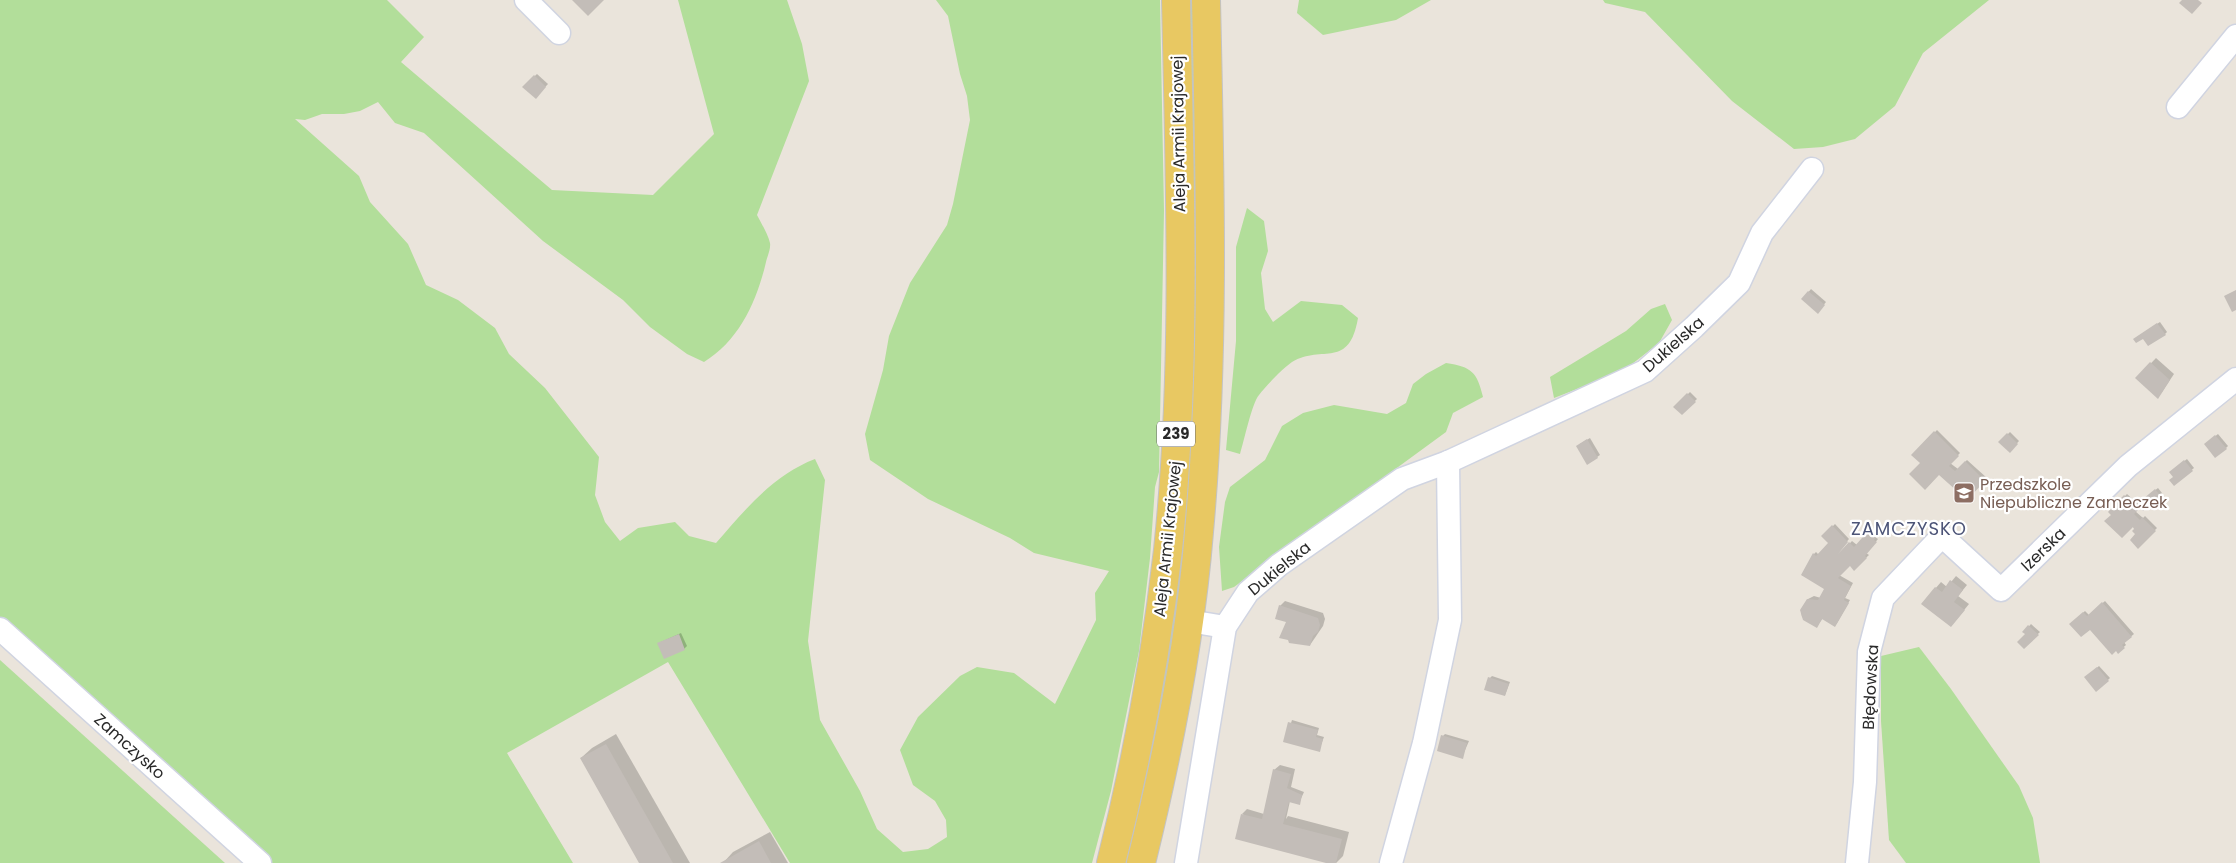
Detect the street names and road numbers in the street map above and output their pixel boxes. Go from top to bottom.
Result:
street label: Aleja Armii Krajowej [1166,55,1191,213]
street label: Dukielska [1637,311,1709,378]
road number: 239 [1157,422,1195,446]
street label: Aleja Armii Krajowej [1148,460,1187,618]
street label: Izerska [2016,522,2071,577]
street label: Dukielska [1243,536,1316,601]
street label: Błędowska [1857,644,1884,730]
street label: Zamczysko [89,708,170,785]

